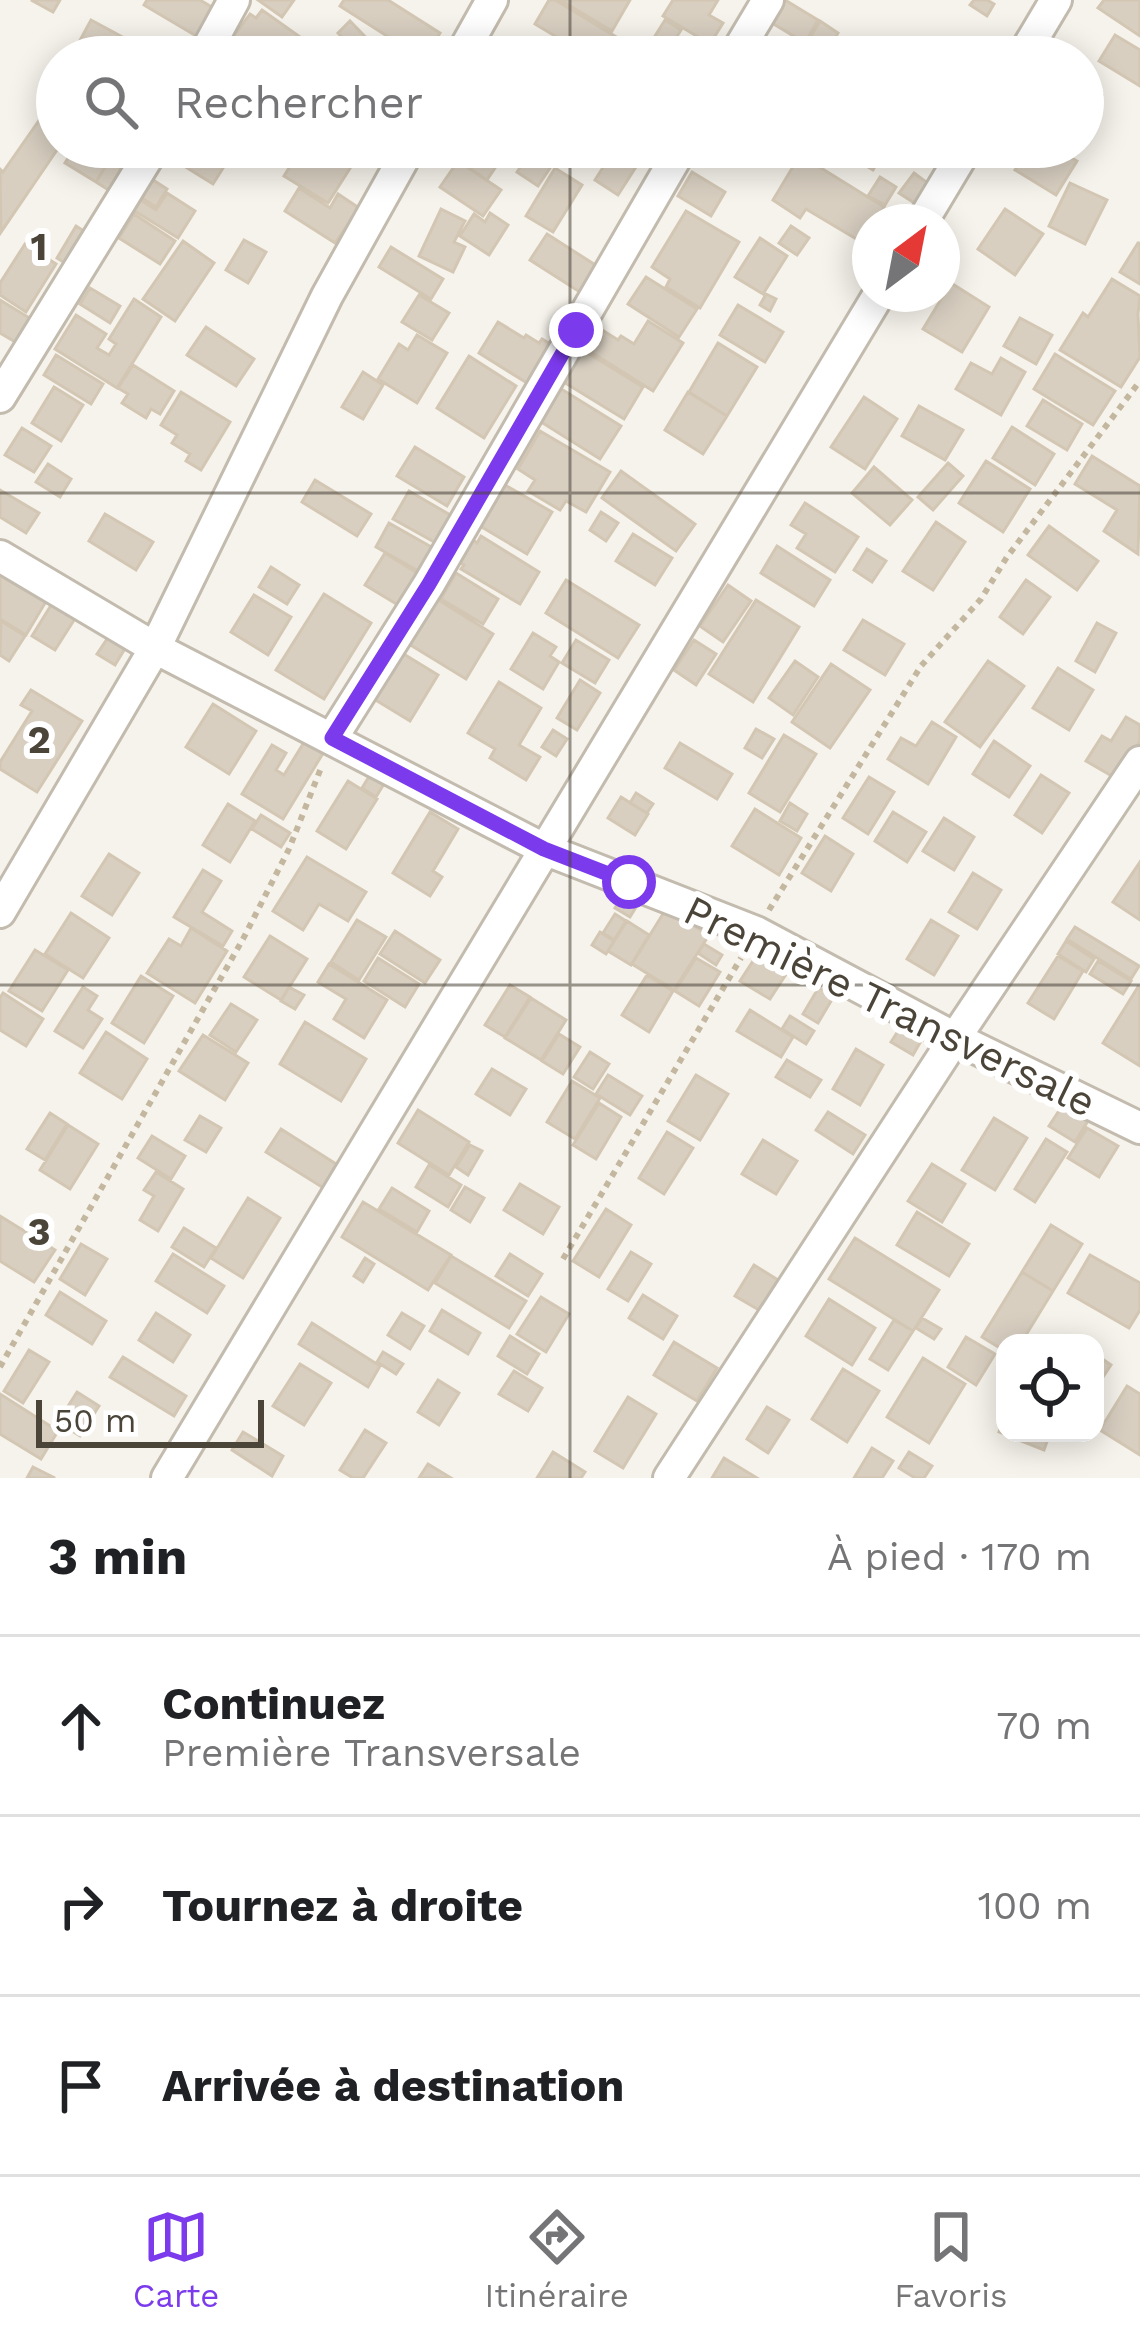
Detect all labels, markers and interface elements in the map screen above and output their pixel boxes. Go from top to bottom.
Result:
search box [36,36,1104,168]
icon: search [78,69,144,135]
text: Rechercher [174,76,423,129]
north arrow [852,204,960,312]
text: 1 [31,224,47,269]
route end [549,303,603,357]
text: 2 [27,717,51,762]
route start [602,855,656,909]
street label: Première Transversale [676,885,1104,1127]
text: 3 [27,1209,51,1254]
map controls [996,1334,1104,1442]
button: locate [996,1334,1104,1442]
scale bar [36,1394,264,1447]
text: 50 m [54,1401,136,1440]
text: 3 min [48,1527,187,1586]
text: À pied · 170 m [827,1534,1092,1579]
text: Continuez [162,1677,385,1730]
icon: ahead [48,1693,114,1759]
text: 70 m [996,1703,1092,1748]
text: Première Transversale [162,1730,581,1775]
icon: right [48,1873,114,1939]
text: Tournez à droite [162,1879,523,1932]
text: 100 m [978,1883,1092,1928]
icon: arrive [48,2053,114,2119]
text: Arrivée à destination [162,2059,624,2112]
tab: Carte [133,2204,219,2315]
tab: Itinéraire [485,2204,629,2315]
tab: Favoris [894,2204,1007,2315]

